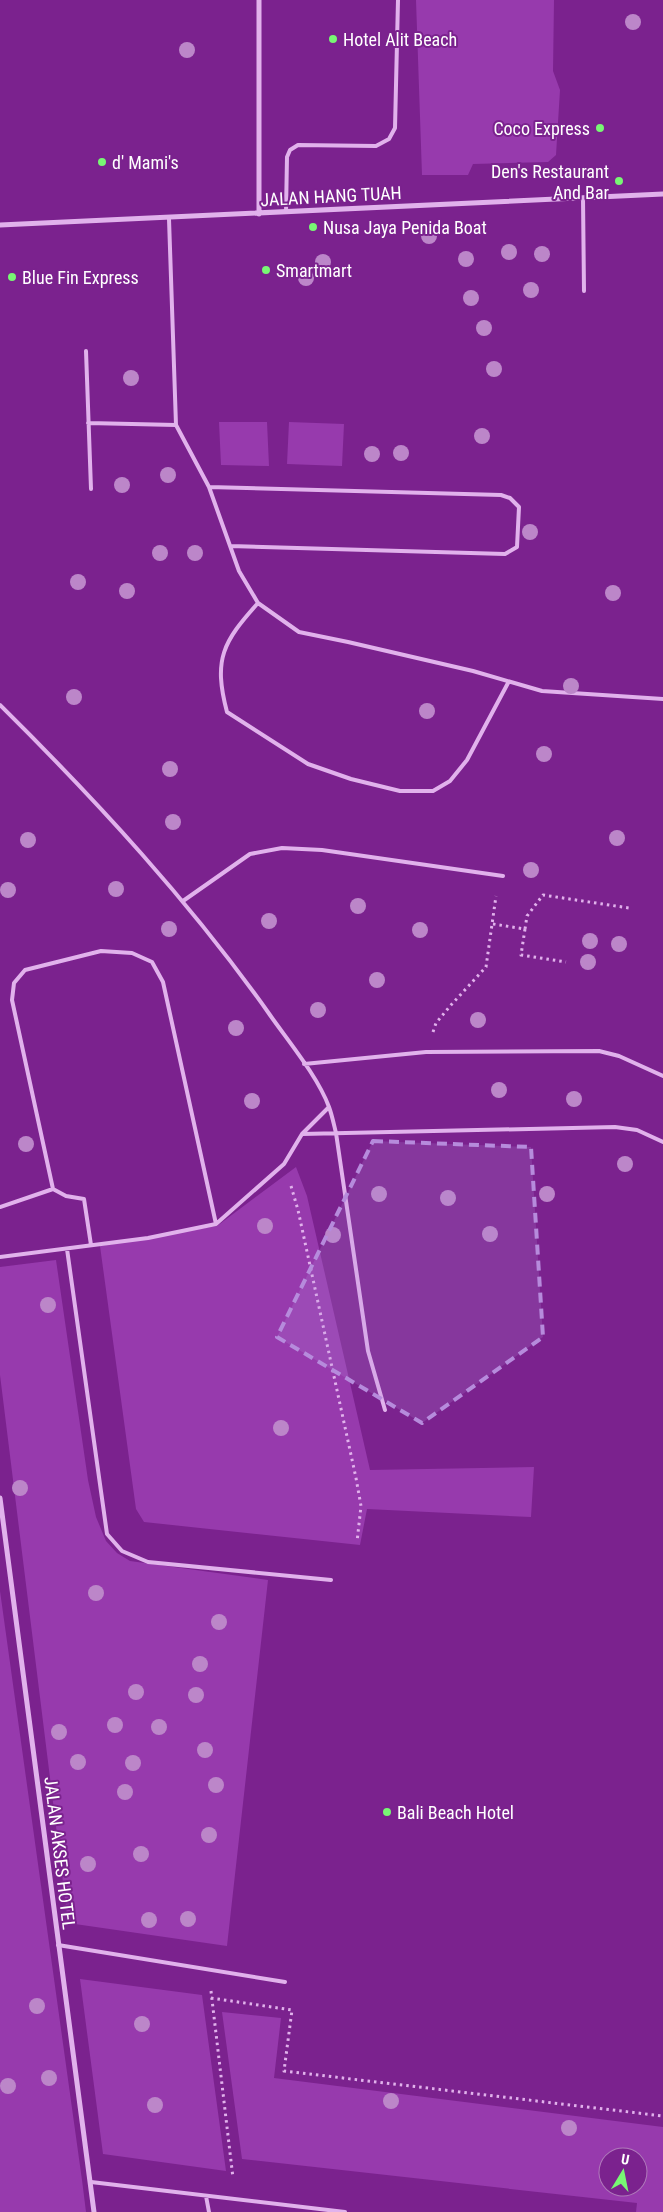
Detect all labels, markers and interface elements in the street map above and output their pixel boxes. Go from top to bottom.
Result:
place label: Hotel Alit Beach [343,29,457,50]
marker: Hotel Alit Beach [327,33,339,45]
place label: Coco Express [493,118,590,139]
marker: Coco Express [594,122,606,134]
place label: d' Mami's [112,152,179,173]
marker: d' Mami's [96,156,108,168]
place label: Den's Restaurant And Bar [491,161,610,203]
marker: Den's Restaurant And Bar [613,175,625,187]
street label: JALAN HANG TUAH [260,182,402,210]
place label: Nusa Jaya Penida Boat [323,217,487,238]
marker: Nusa Jaya Penida Boat [307,221,319,233]
place label: Smartmart [276,260,352,281]
marker: Smartmart [260,264,272,276]
place label: Blue Fin Express [22,267,139,288]
marker: Blue Fin Express [6,271,18,283]
street label: JALAN AKSES HOTEL [40,1775,80,1931]
place label: Bali Beach Hotel [397,1802,514,1823]
marker: Bali Beach Hotel [381,1806,393,1818]
north arrow [598,2147,648,2197]
text: U [620,2151,631,2168]

